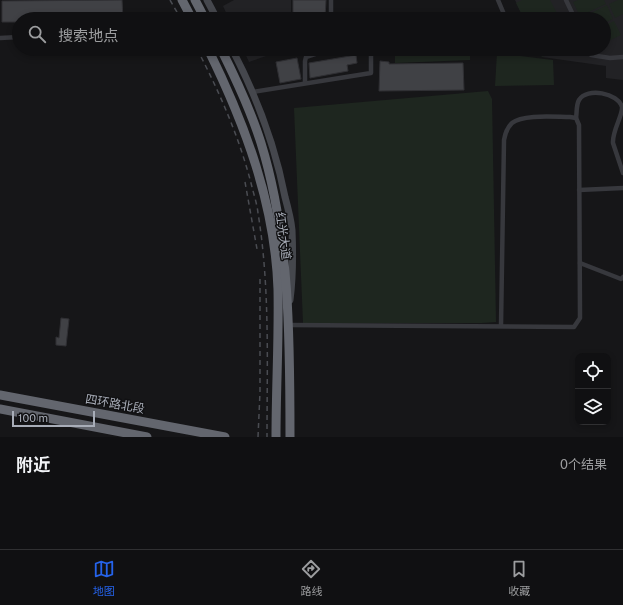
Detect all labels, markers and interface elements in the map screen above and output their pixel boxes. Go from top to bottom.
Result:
search box [12,12,611,56]
icon: search [26,23,48,45]
text: 搜索地点 [58,27,118,44]
street label: 红光大道 [273,211,293,261]
map controls [575,353,611,425]
button: locate [575,353,611,389]
button: layers [575,389,611,425]
street label: 四环路北段 [84,392,146,416]
scale bar [12,409,95,428]
text: 100 m [18,412,48,424]
text: 附近 [16,455,50,475]
text: 0个结果 [560,457,607,472]
tab: 地图 [93,558,115,598]
tab: 路线 [300,558,322,598]
tab: 收藏 [508,558,530,598]

